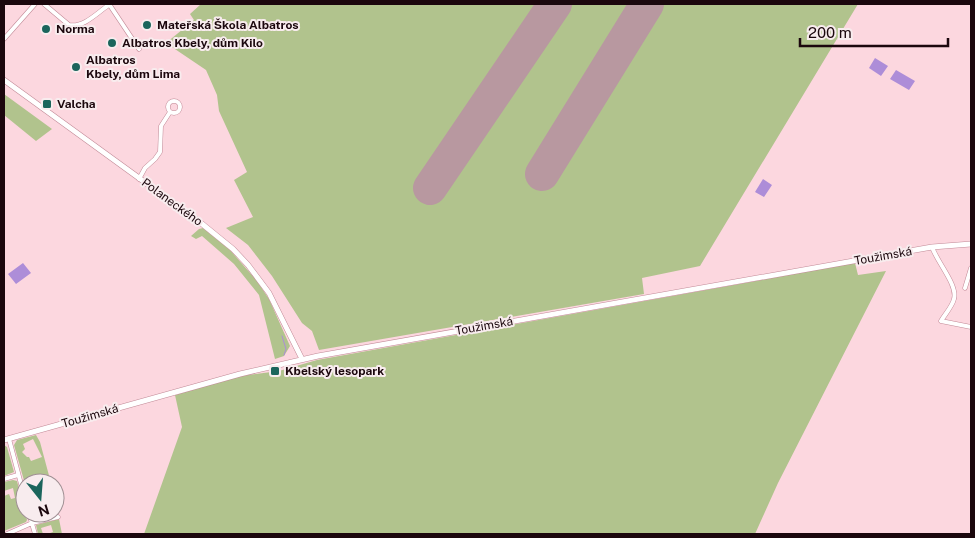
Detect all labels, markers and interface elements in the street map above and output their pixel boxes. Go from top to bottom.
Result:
scale bar [800,15,948,47]
place label: Mateřská Škola Albatros [157,18,299,32]
marker: Mateřská Škola Albatros [141,19,153,31]
place label: Norma [56,22,95,36]
marker: Norma [40,23,52,35]
text: 200 m [808,24,852,41]
place label: Albatros Kbely, dům Kilo [122,36,263,50]
marker: Albatros Kbely, dům Kilo [106,37,118,49]
place label: Albatros Kbely, dům Lima [86,53,180,81]
marker: Albatros Kbely, dům Lima [70,61,82,73]
place label: Valcha [57,97,96,111]
marker: Valcha [41,98,53,110]
street label: Polaneckého [139,175,205,229]
street label: Toužimská [853,244,913,268]
street label: Toužimská [454,314,514,338]
place label: Kbelský lesopark [285,364,384,378]
marker: Kbelský lesopark [269,365,281,377]
street label: Toužimská [60,401,120,431]
north arrow [15,473,65,523]
text: N [36,501,51,520]

